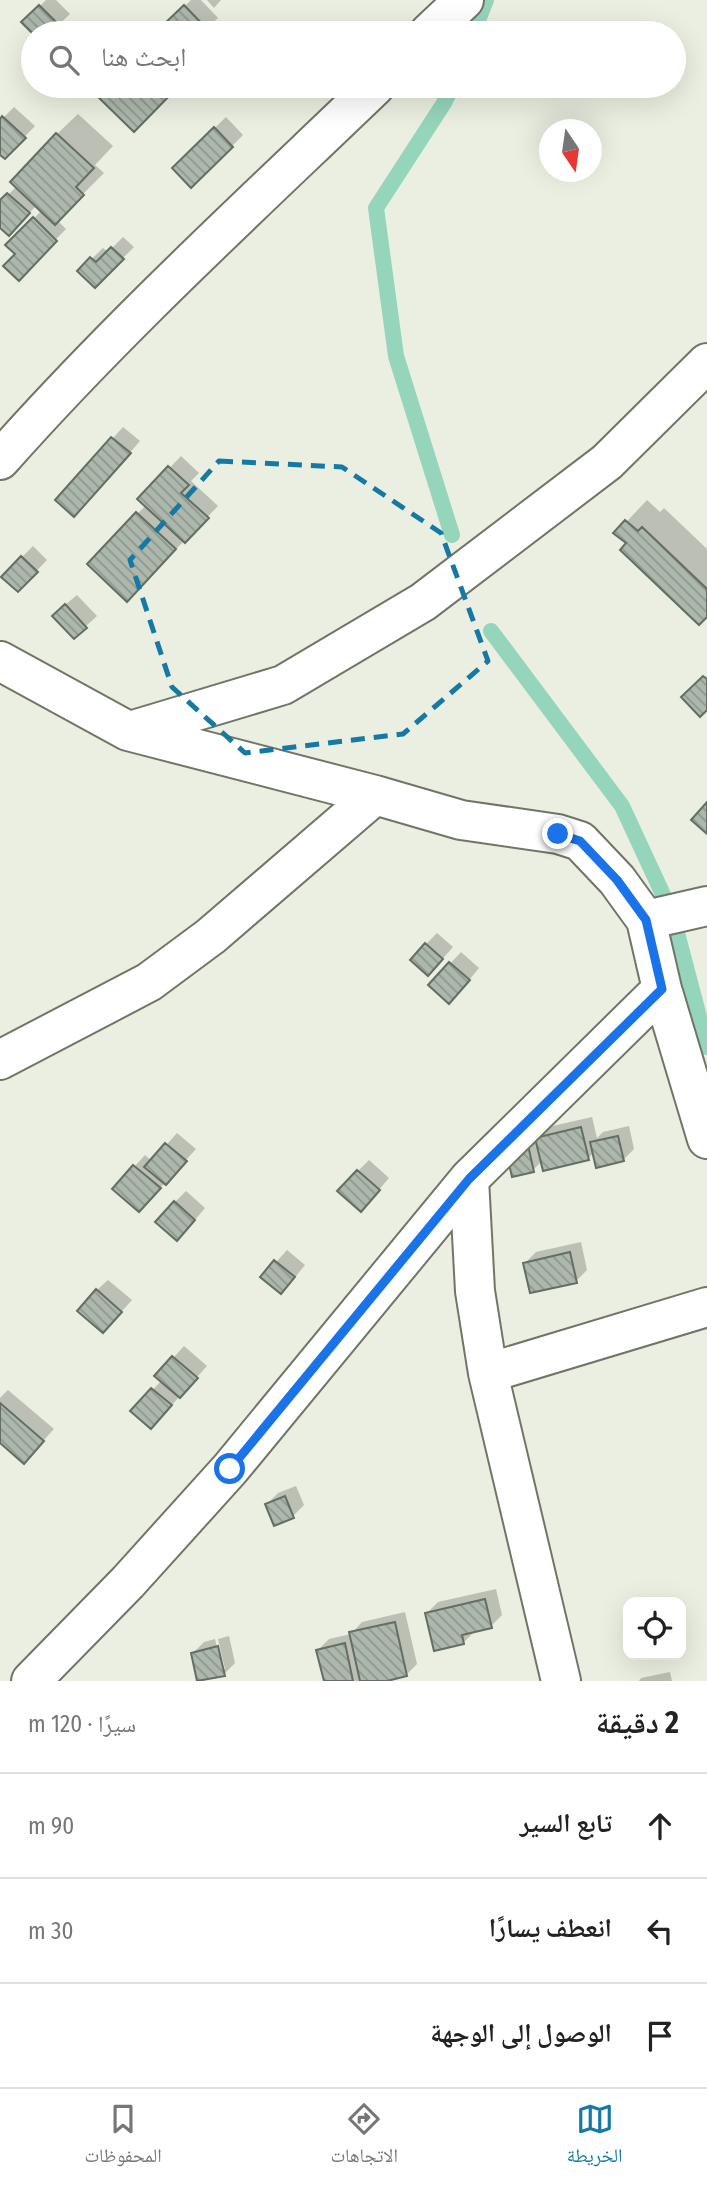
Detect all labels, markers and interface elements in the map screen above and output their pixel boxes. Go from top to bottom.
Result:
search box [21,21,686,98]
icon: search [45,41,83,79]
text: ابحث هنا [101,42,186,73]
north arrow [539,119,602,182]
route end [542,818,573,849]
route start [214,1453,245,1484]
map controls [623,1597,686,1660]
button: locate [623,1597,686,1660]
text: 2 دقيقة [596,1705,679,1741]
text: سيرًا · 120 m [28,1710,136,1738]
icon: ahead [641,1807,679,1845]
text: تابع السير [520,1808,612,1839]
text: 90 m [28,1812,74,1840]
icon: left [641,1912,679,1950]
text: انعطف يسارًا [489,1913,612,1944]
text: 30 m [28,1917,73,1945]
icon: arrive [641,2017,679,2055]
text: الوصول إلى الوجهة [430,2018,612,2049]
tab: المحفوظات [84,2100,162,2174]
tab: الاتجاهات [330,2100,398,2174]
tab: الخريطة [567,2100,623,2174]

